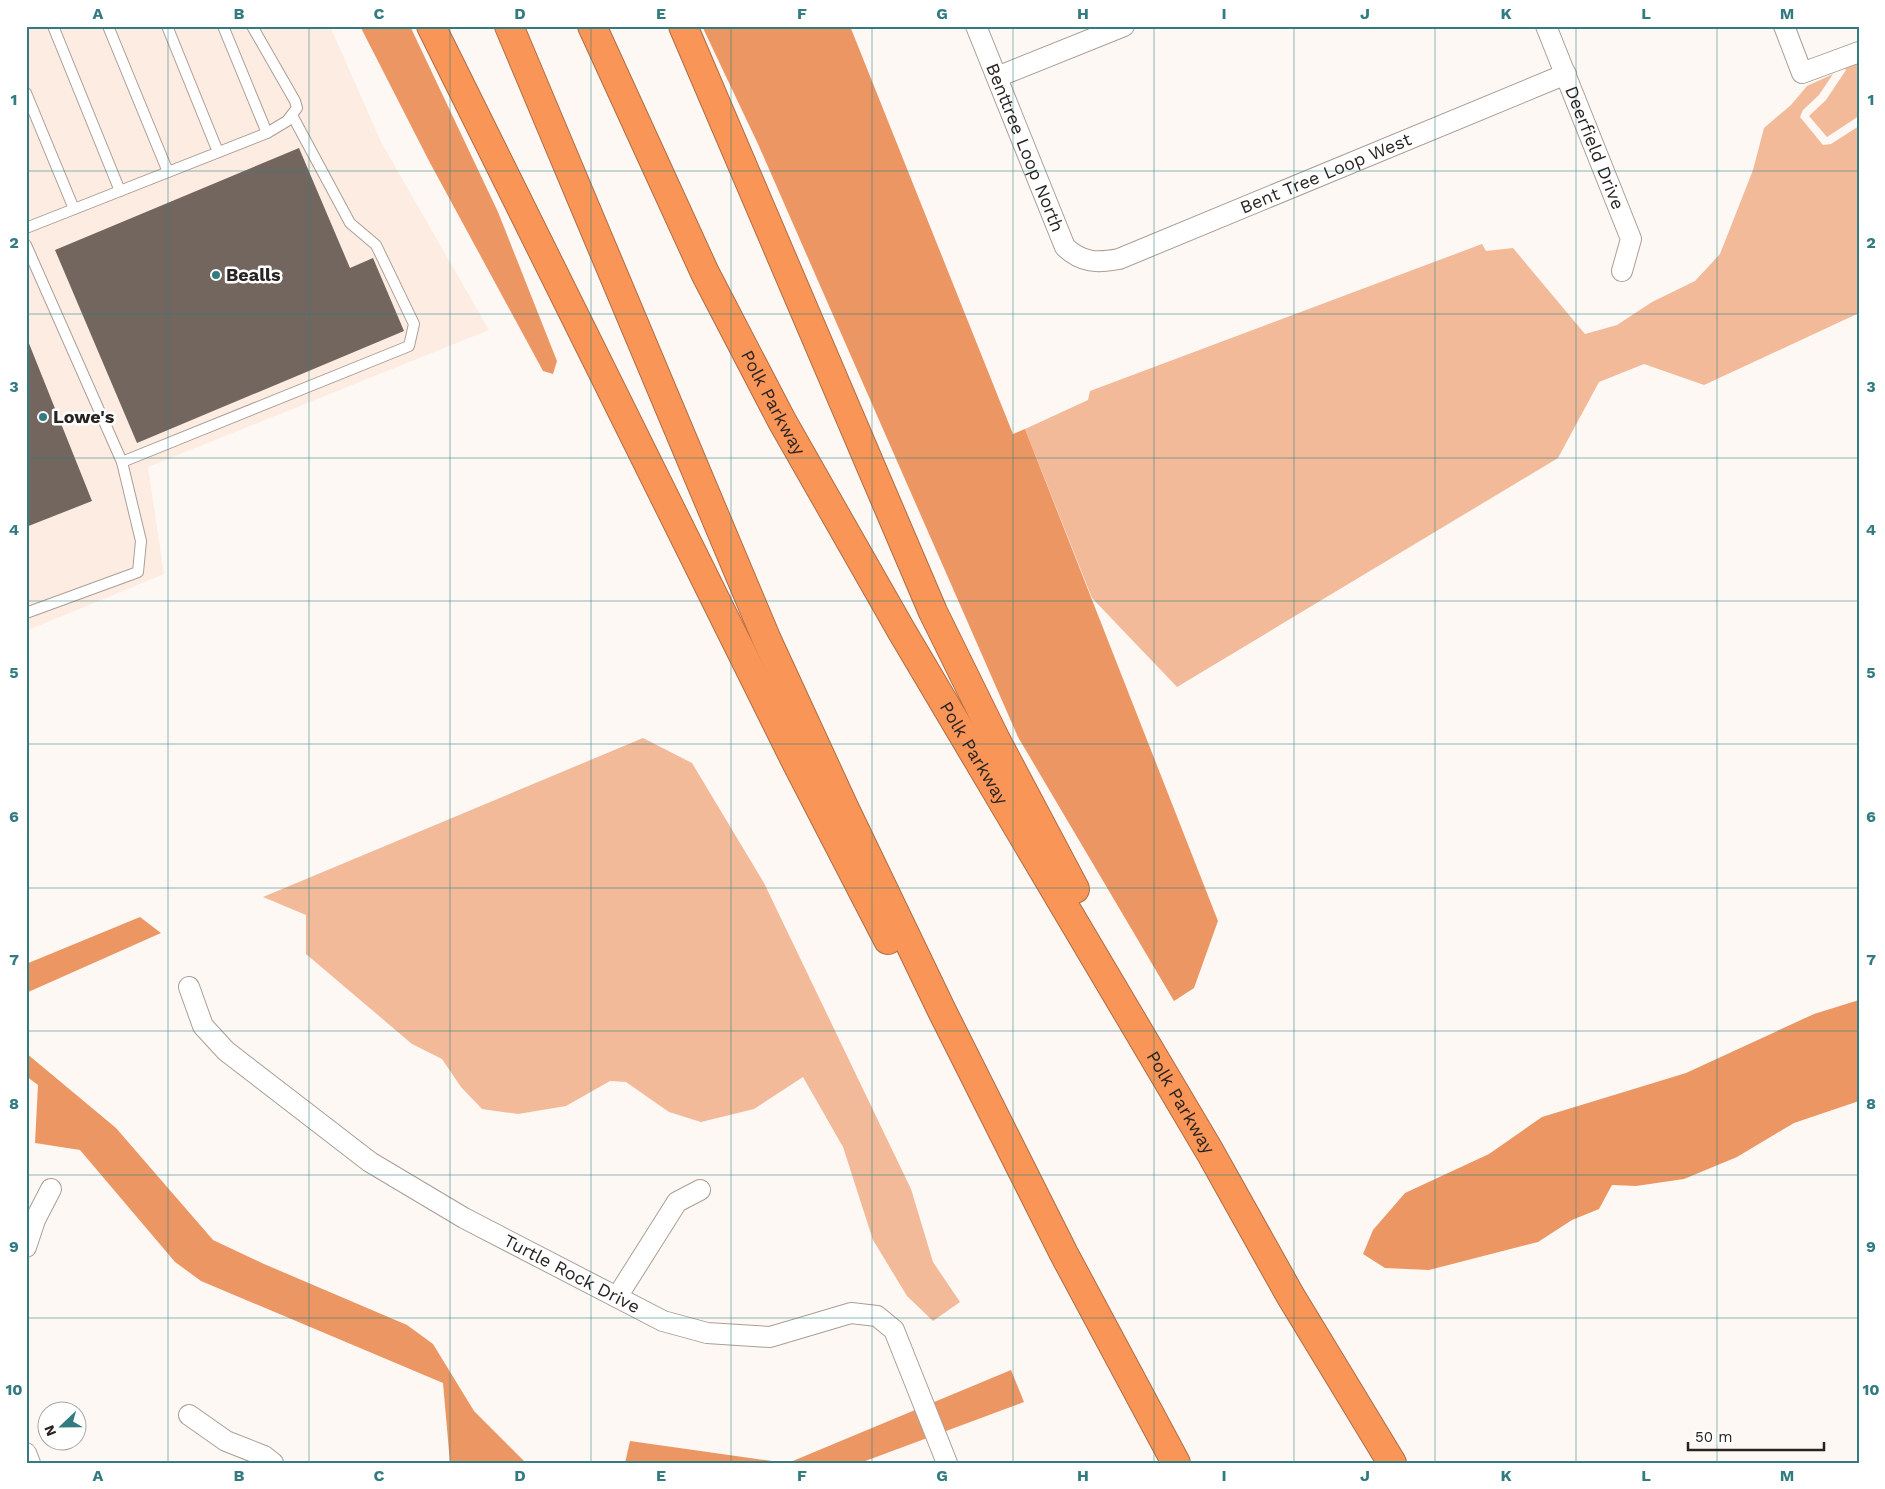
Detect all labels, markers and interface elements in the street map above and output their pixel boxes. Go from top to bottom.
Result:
text: A [93,4,104,23]
text: B [234,4,245,23]
text: C [374,4,385,23]
text: D [514,4,526,23]
text: E [656,4,666,23]
text: F [797,4,807,23]
text: G [936,4,948,23]
text: H [1077,4,1089,23]
text: I [1221,4,1227,23]
text: J [1360,4,1370,23]
text: K [1500,4,1512,23]
text: L [1641,4,1651,23]
text: M [1780,4,1794,23]
street label: Benttree Loop North [982,60,1069,235]
street label: Deerfield Drive [1561,83,1629,212]
text: 1 [11,90,17,109]
text: 1 [1868,90,1874,109]
street label: Bent Tree Loop West [1237,128,1415,218]
text: 2 [9,233,19,252]
text: 2 [1866,233,1876,252]
place label: Bealls [226,264,281,285]
marker: Bealls [210,269,222,281]
street label: Polk Parkway [737,346,810,459]
text: 3 [9,377,19,396]
text: 3 [1866,377,1876,396]
place label: Lowe's [53,406,115,427]
marker: Lowe's [37,411,49,423]
text: 4 [9,520,19,539]
text: 4 [1866,520,1876,539]
text: 5 [9,663,19,682]
text: 5 [1866,663,1876,682]
street label: Polk Parkway [936,698,1013,809]
text: 6 [9,807,19,826]
text: 6 [1866,807,1876,826]
text: 7 [9,950,19,969]
text: 7 [1866,950,1876,969]
street label: Polk Parkway [1143,1047,1220,1158]
text: 8 [9,1094,19,1113]
text: 8 [1866,1094,1876,1113]
street label: Turtle Rock Drive [500,1229,644,1317]
text: 9 [9,1237,19,1256]
text: 9 [1866,1237,1876,1256]
text: 10 [5,1380,23,1399]
text: 10 [1862,1380,1880,1399]
north arrow [38,1402,88,1452]
scale bar [1688,1419,1824,1451]
text: N [41,1423,59,1439]
text: 50 m [1695,1428,1732,1446]
text: A [93,1466,104,1485]
text: B [234,1466,245,1485]
text: C [374,1466,385,1485]
text: D [514,1466,526,1485]
text: E [656,1466,666,1485]
text: F [797,1466,807,1485]
text: G [936,1466,948,1485]
text: H [1077,1466,1089,1485]
text: I [1221,1466,1227,1485]
text: J [1360,1466,1370,1485]
text: K [1500,1466,1512,1485]
text: L [1641,1466,1651,1485]
text: M [1780,1466,1794,1485]

